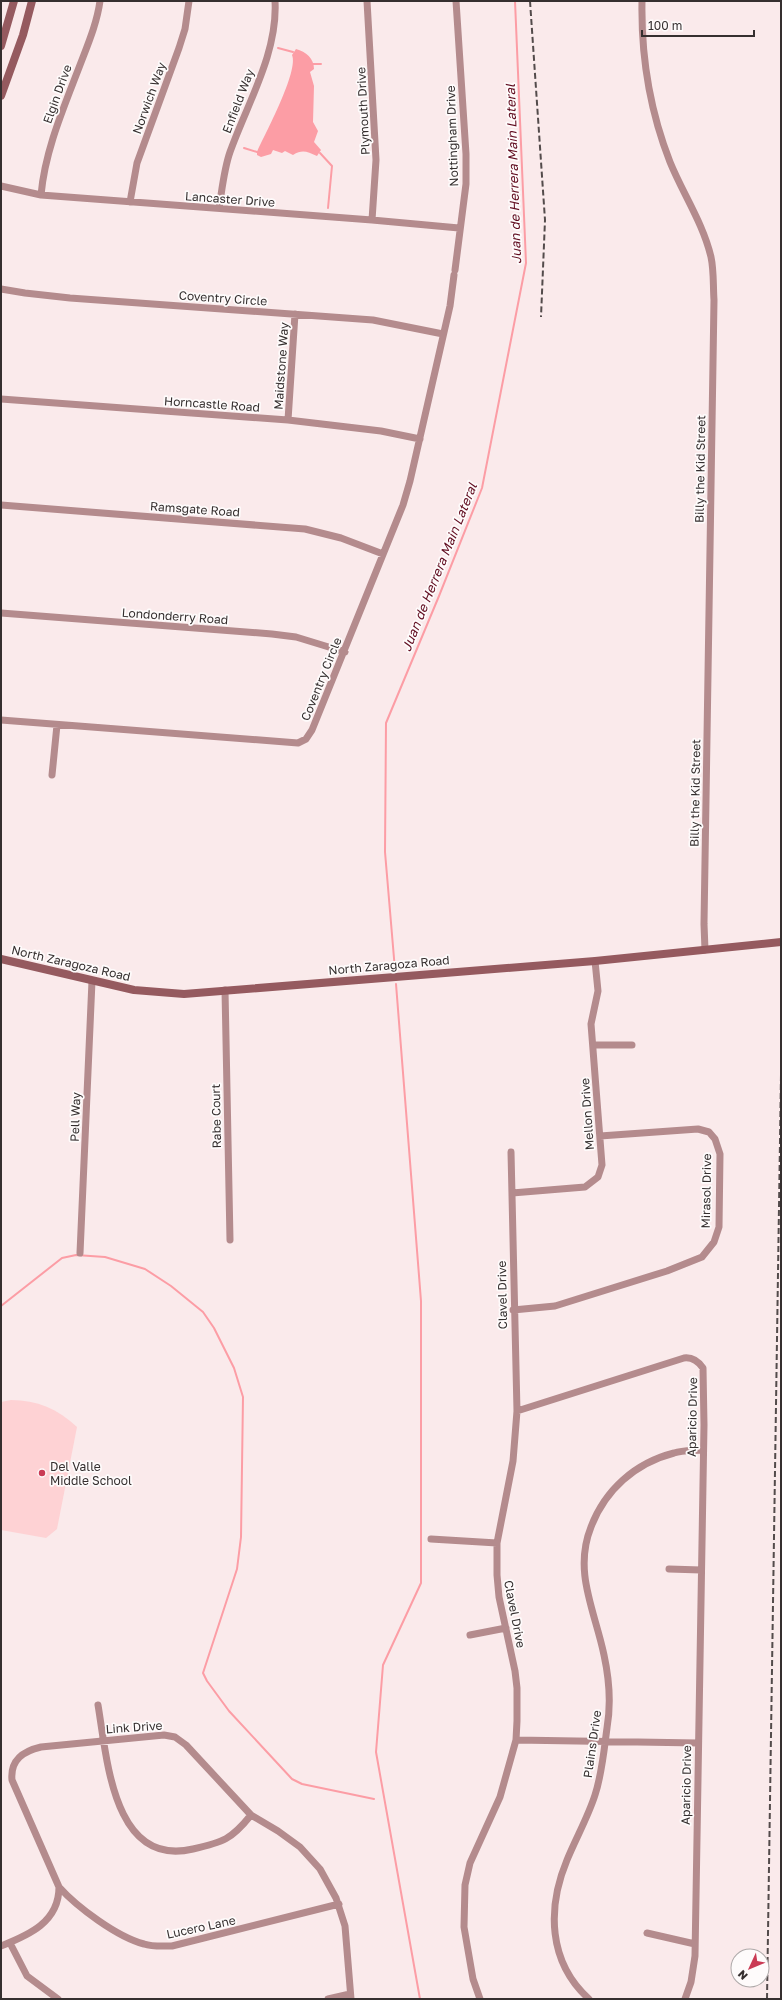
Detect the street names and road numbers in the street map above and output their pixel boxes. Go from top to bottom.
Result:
street label: Norwich Way [129,60,169,136]
street label: Elgin Drive [39,62,75,126]
street label: Enfield Way [219,66,257,135]
street label: Plymouth Drive [353,67,373,155]
street label: Nottingham Drive [443,85,461,187]
street label: Lancaster Drive [185,188,275,210]
street label: Coventry Circle [178,287,268,309]
street label: Maidstone Way [270,321,292,410]
street label: Horncastle Road [164,393,260,415]
street label: Billy the Kid Street [692,415,708,523]
street label: Ramsgate Road [150,498,240,520]
street label: Londonderry Road [121,605,229,627]
street label: Coventry Circle [297,635,345,723]
street label: Billy the Kid Street [687,739,703,847]
street label: North Zaragoza Road [10,942,132,984]
street label: North Zaragoza Road [328,952,450,978]
street label: Mellon Drive [577,1077,597,1151]
street label: Rabe Court [208,1083,224,1148]
street label: Pell Way [67,1092,83,1142]
street label: Mirasol Drive [698,1153,714,1229]
street label: Clavel Drive [494,1261,510,1329]
street label: Aparicio Drive [684,1377,700,1457]
street label: Clavel Drive [501,1579,529,1649]
street label: Plains Drive [580,1709,604,1779]
street label: Link Drive [105,1718,163,1736]
street label: Aparicio Drive [678,1745,694,1825]
street label: Lucero Lane [165,1912,237,1942]

